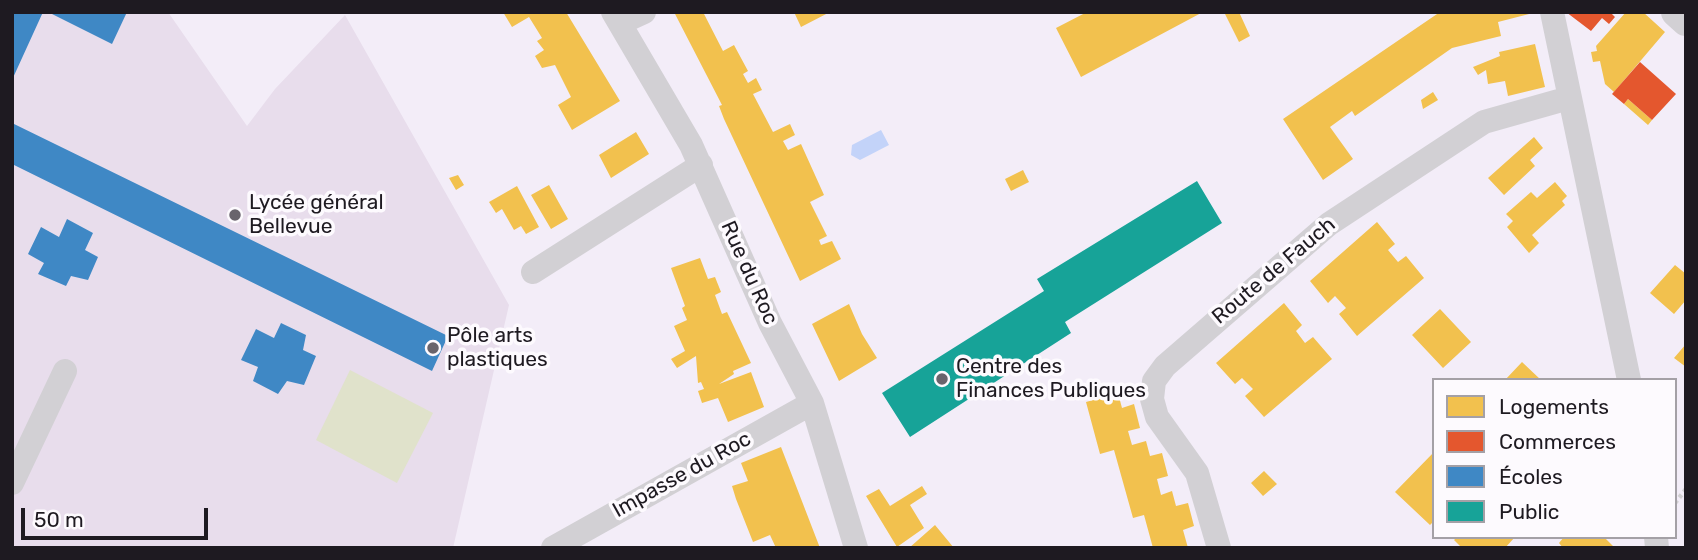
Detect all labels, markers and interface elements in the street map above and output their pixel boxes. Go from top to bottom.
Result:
place label: Lycée général Bellevue [249,190,384,240]
marker: Lycée général Bellevue [227,207,243,223]
street label: Route de Fauch [1207,212,1341,330]
street label: Rue du Roc [715,217,783,329]
place label: Pôle arts plastiques [447,323,548,373]
marker: Pôle arts plastiques [425,340,441,356]
place label: Centre des Finances Publiques [956,354,1146,404]
marker: Centre des Finances Publiques [934,371,950,387]
legend [1432,378,1677,539]
text: Logements [1499,394,1609,419]
street label: Impasse du Roc [608,427,756,523]
text: Commerces [1499,429,1616,454]
text: Écoles [1499,464,1563,489]
scale bar [24,494,212,538]
text: Public [1499,499,1559,524]
text: 50 m [34,507,84,532]

